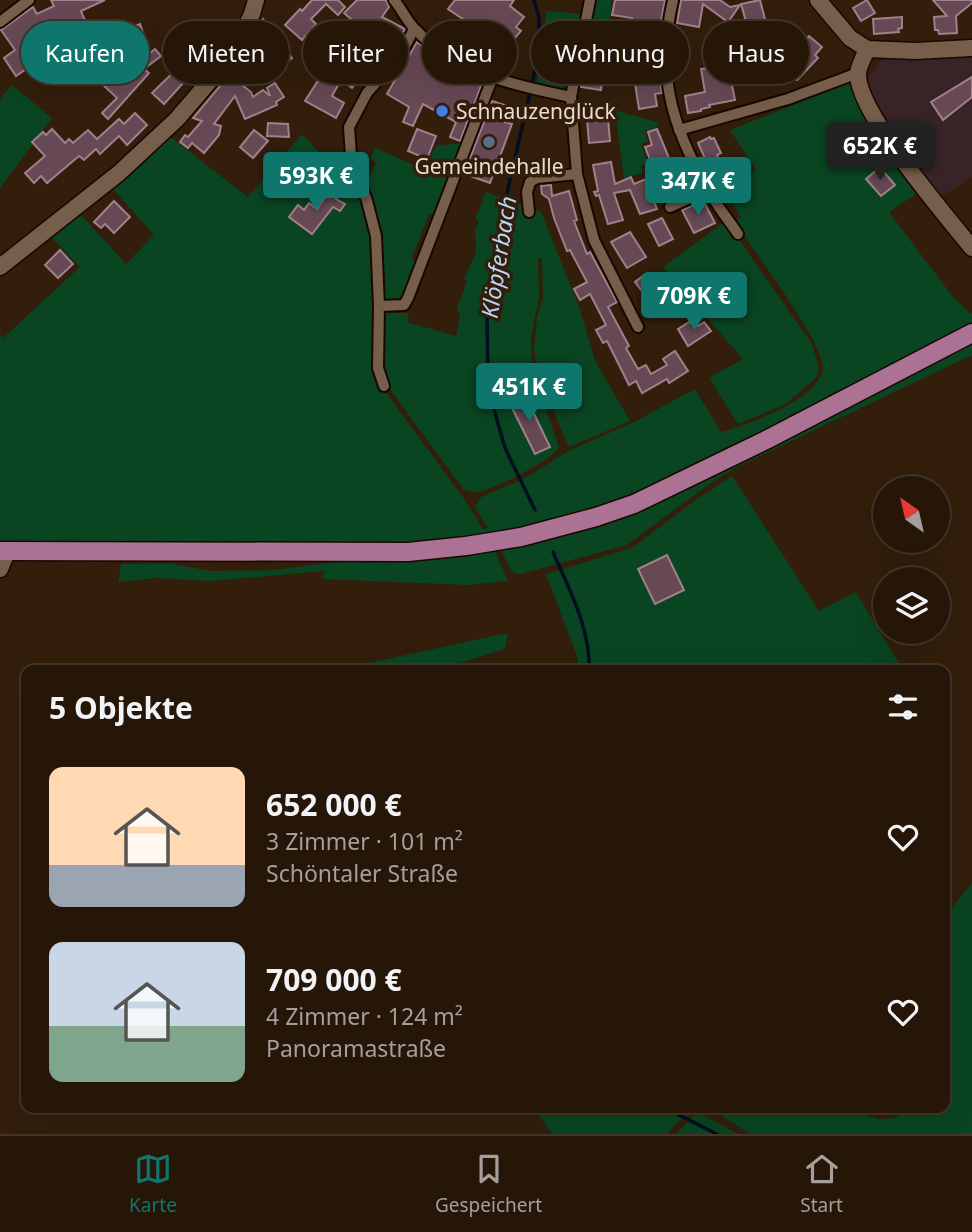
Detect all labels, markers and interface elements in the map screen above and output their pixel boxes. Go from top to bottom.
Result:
chip: Kaufen [21,21,149,84]
chip: Mieten [163,21,289,84]
chip: Filter [303,21,408,84]
chip: Neu [422,21,517,84]
chip: Wohnung [531,21,689,84]
chip: Haus [703,21,809,84]
place label: Schnauzenglück [456,97,616,125]
marker: Schnauzenglück [434,103,450,119]
pin: 652K € [823,122,937,182]
text: 652K € [843,129,917,161]
marker: Gemeindehalle [481,134,497,150]
pin: 593K € [259,152,373,212]
place label: Gemeindehalle [414,152,564,180]
pin: 347K € [641,158,755,217]
text: 593K € [279,159,353,191]
text: 347K € [661,164,735,196]
water label: Klöpferbach [473,194,523,320]
pin: 709K € [637,272,751,332]
text: 709K € [657,279,731,311]
pin: 451K € [472,364,586,423]
text: 451K € [492,370,566,402]
north arrow [873,476,950,553]
map controls [873,476,950,644]
button: layers [873,567,950,644]
text: 5 Objekte [49,687,193,728]
icon: filters [884,688,922,726]
text: 652 000 € [266,784,402,825]
icon: home [105,795,189,879]
icon: heart [884,818,922,856]
text: 3 Zimmer · 101 m² [266,825,463,857]
text: Schöntaler Straße [266,857,458,889]
text: 709 000 € [266,959,402,1000]
icon: home [105,970,189,1054]
icon: heart [884,993,922,1031]
text: 4 Zimmer · 124 m² [266,1000,463,1032]
text: Panoramastraße [266,1032,446,1064]
tab: Karte [129,1150,177,1218]
tab: Gespeichert [435,1150,542,1218]
tab: Start [800,1150,843,1218]

